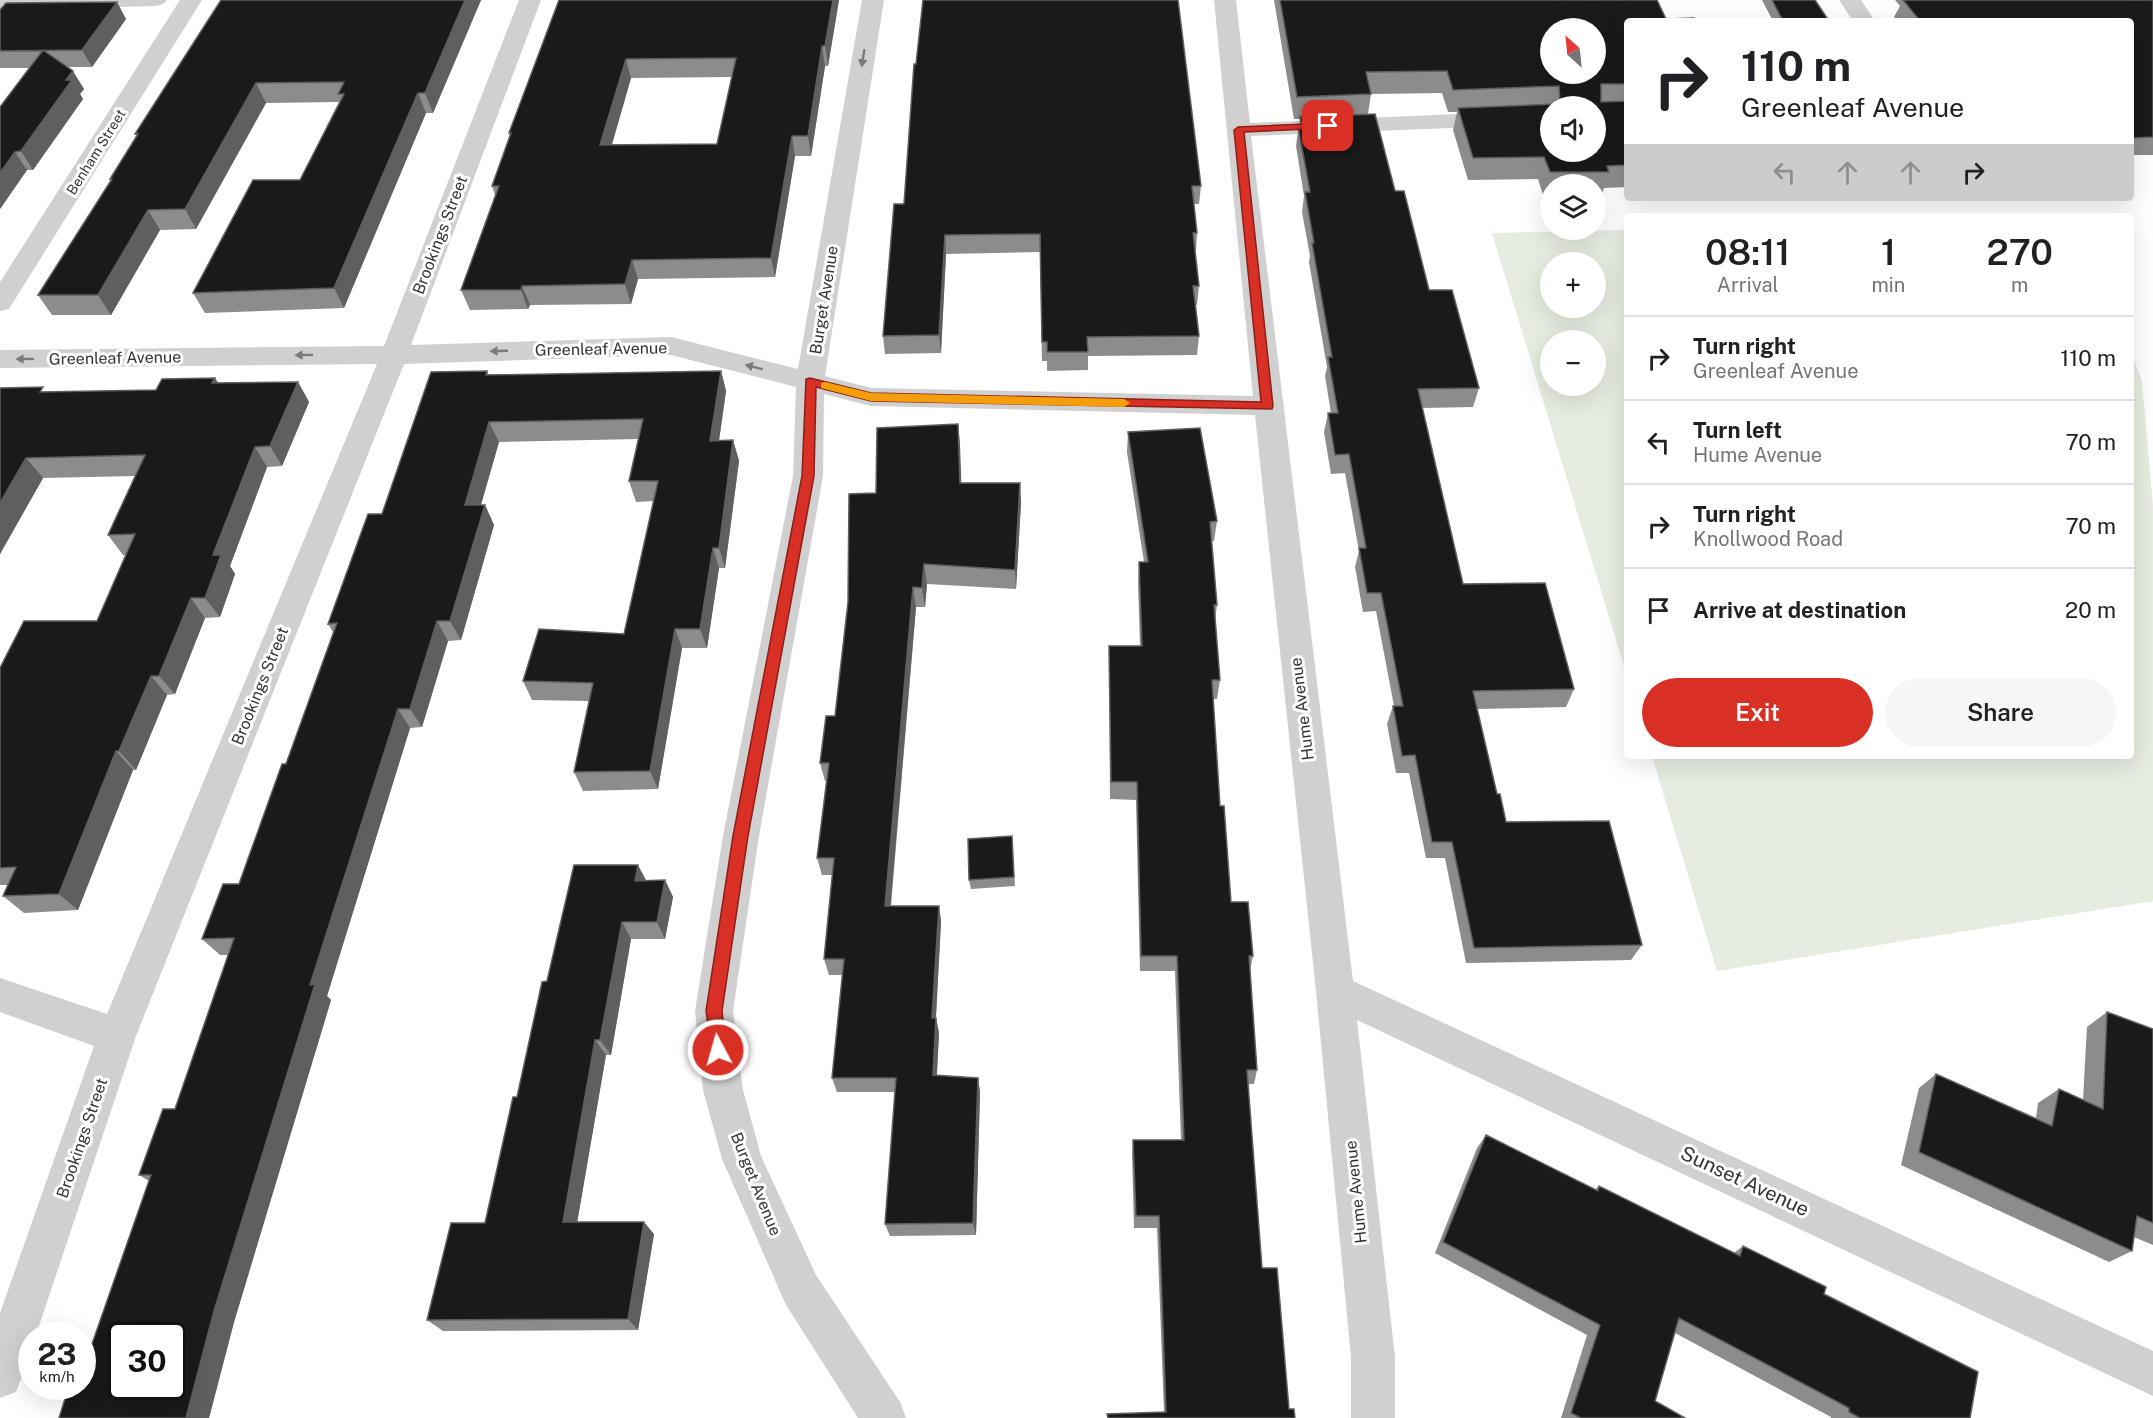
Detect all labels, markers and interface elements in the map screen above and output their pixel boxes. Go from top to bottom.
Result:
north arrow [1540,18,1606,84]
map controls [1540,18,1606,396]
text: 110 m [1741,41,1851,90]
icon: right [1642,42,1720,120]
one-way arrow [859,48,868,67]
text: Greenleaf Avenue [1741,91,1964,123]
button: sound [1540,96,1606,162]
pin [1302,100,1353,151]
street label: Benham Street [63,106,129,198]
icon: arrive [1311,109,1344,142]
icon: left [1768,156,1801,189]
icon: ahead [1831,156,1864,189]
icon: ahead [1894,156,1927,189]
icon: right [1957,156,1990,189]
street label: Brookings Street [409,173,471,297]
button: layers [1540,174,1606,240]
text: 08:11 [1705,231,1790,273]
text: 1 [1881,231,1896,273]
text: 270 [1986,231,2053,273]
street label: Burget Avenue [806,244,842,356]
button: + [1540,252,1606,318]
text: Arrival [1717,273,1779,297]
text: min [1871,273,1905,297]
text: m [2011,273,2028,297]
button: − [1540,330,1606,396]
text: Turn right [1693,333,1796,359]
street label: Greenleaf Avenue [535,338,667,360]
icon: right [1642,342,1675,375]
text: 110 m [2060,345,2116,371]
one-way arrow [489,346,508,356]
street label: Greenleaf Avenue [49,347,181,369]
one-way arrow [294,351,313,360]
one-way arrow [15,354,34,364]
text: Greenleaf Avenue [1693,359,1858,383]
one-way arrow [745,362,763,372]
text: Turn left [1693,417,1782,443]
icon: left [1642,426,1675,459]
text: 70 m [2065,429,2116,455]
text: Hume Avenue [1693,443,1822,467]
text: Turn right [1693,501,1796,527]
icon: right [1642,510,1675,543]
text: 70 m [2065,513,2116,539]
text: Knollwood Road [1693,527,1843,551]
icon: arrive [1642,594,1675,627]
text: Arrive at destination [1693,597,1906,623]
text: 20 m [2065,597,2116,623]
street label: Brookings Street [228,624,292,748]
street label: Hume Avenue [1286,657,1318,761]
button: Exit [1642,678,1873,747]
button: Share [1885,678,2116,747]
position arrow [686,1018,750,1082]
street label: Brookings Street [53,1076,111,1200]
street label: Burget Avenue [727,1130,785,1238]
street label: Hume Avenue [1341,1140,1371,1244]
street label: Sunset Avenue [1677,1141,1813,1221]
speed limit sign: 30 [108,1322,186,1400]
text: 23 [37,1336,77,1372]
text: km/h [39,1368,75,1385]

